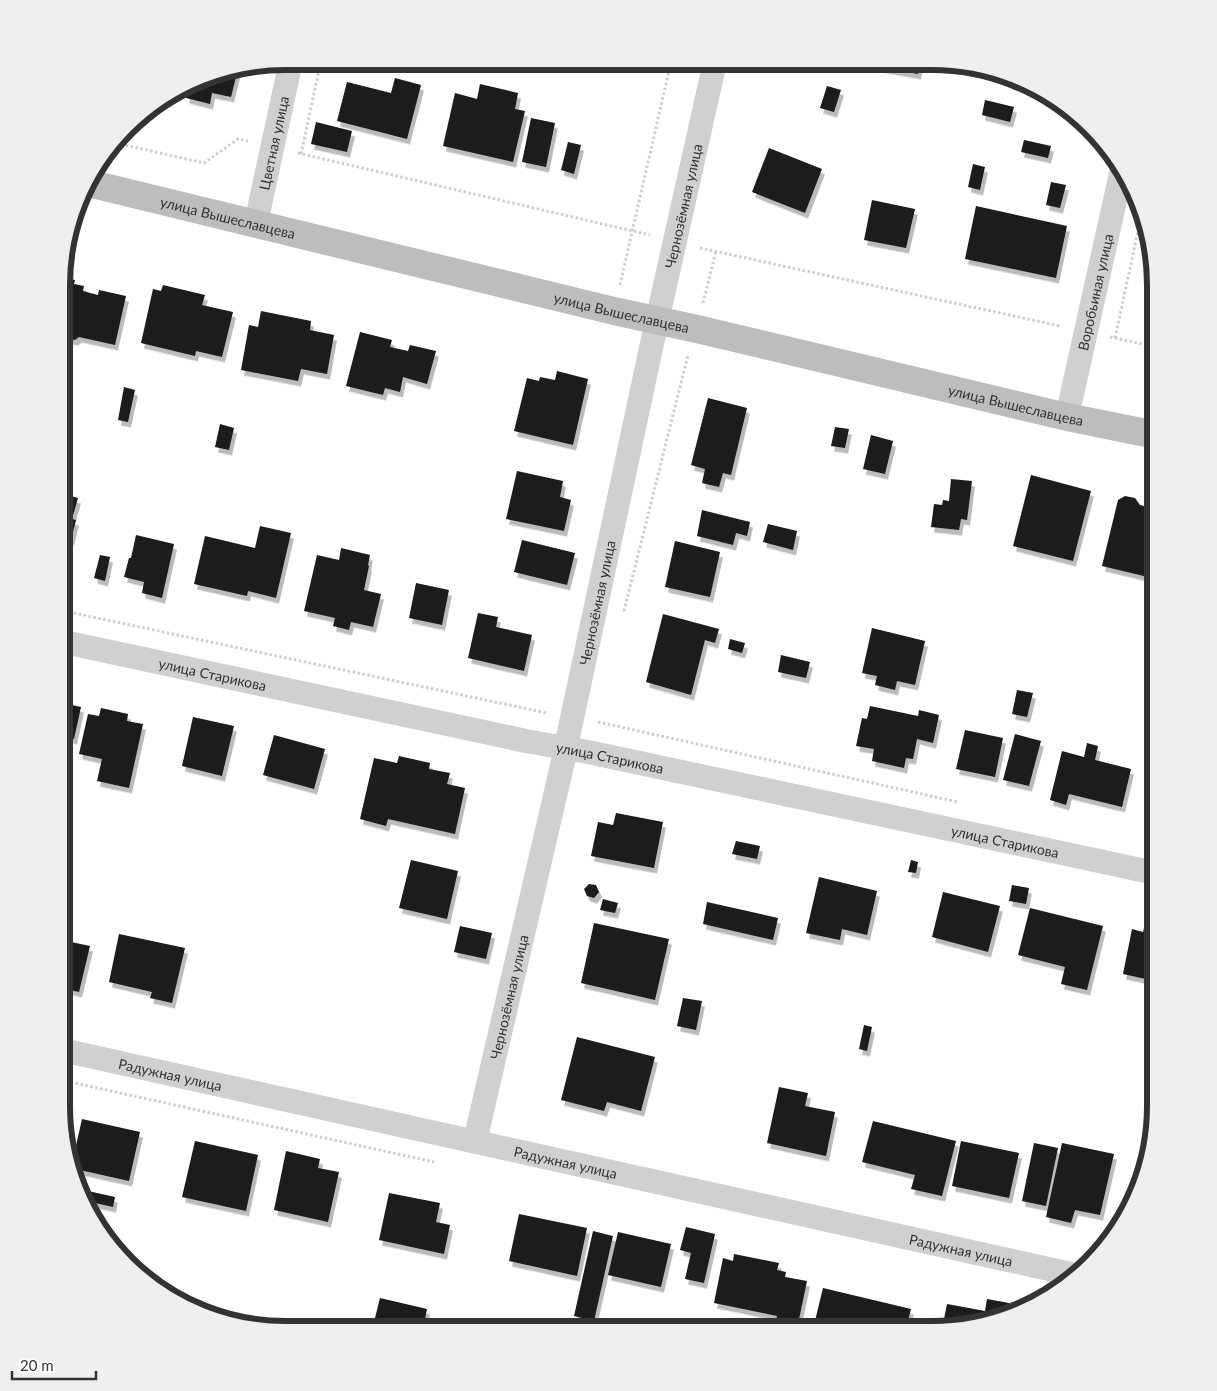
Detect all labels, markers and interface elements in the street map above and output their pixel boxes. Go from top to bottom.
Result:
street label: Цветная улица [255,94,292,191]
street label: Чернозёмная улица [661,142,705,270]
street label: улица Вышеславцева [159,192,297,242]
street label: Воробьиная улица [1073,232,1116,352]
street label: улица Вышеславцева [552,288,691,336]
street label: улица Вышеславцева [947,381,1085,429]
street label: Чернозёмная улица [575,539,618,667]
street label: улица Старикова [157,654,268,694]
street label: улица Старикова [555,738,665,776]
street label: улица Старикова [950,821,1061,861]
street label: Чернозёмная улица [486,933,531,1061]
street label: Радужная улица [117,1054,224,1094]
street label: Радужная улица [512,1142,619,1182]
street label: Радужная улица [908,1230,1014,1269]
scale bar [12,1348,96,1380]
text: 20 m [20,1356,54,1374]

